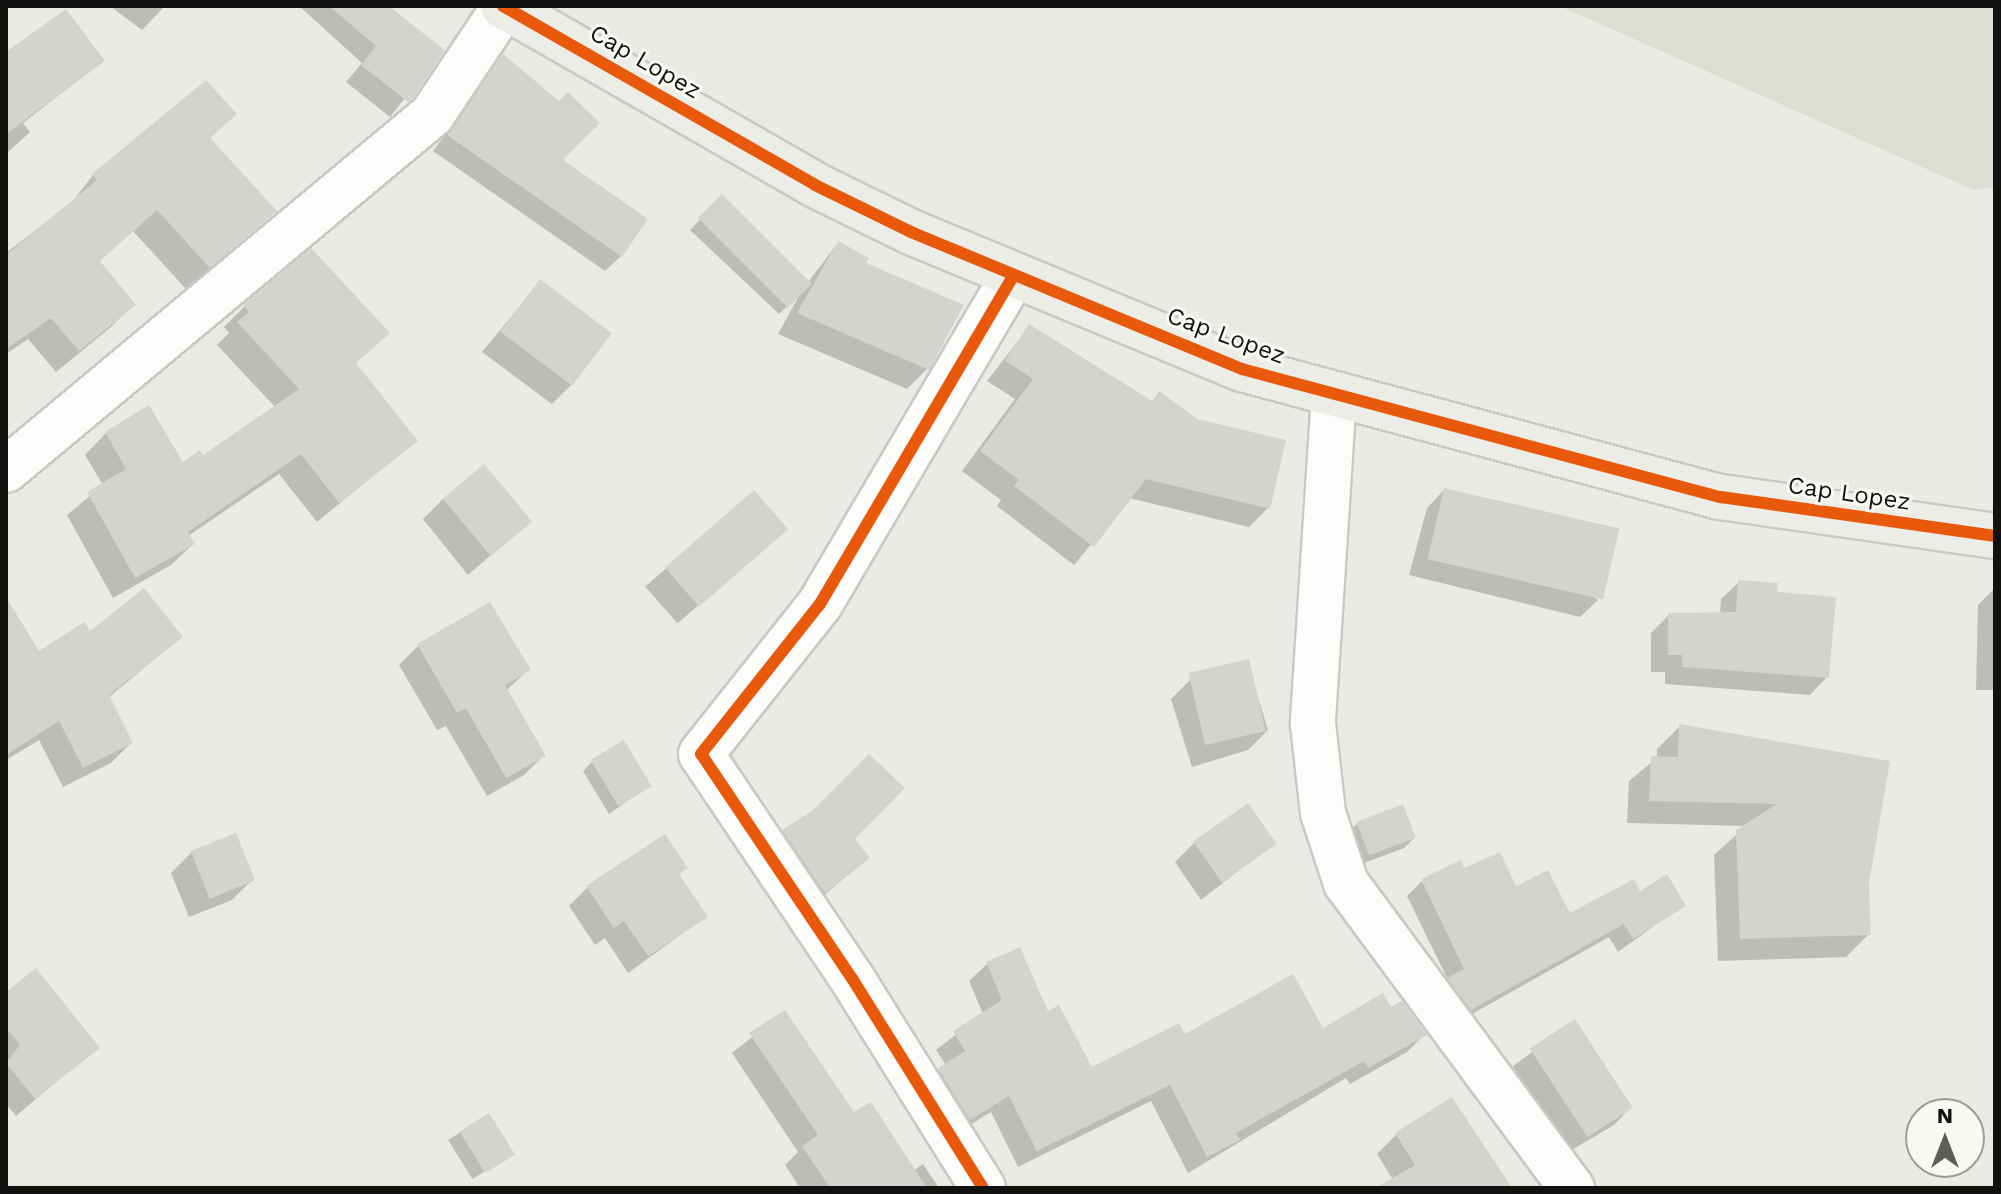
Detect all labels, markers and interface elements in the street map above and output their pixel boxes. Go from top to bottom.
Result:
street label: Cap Lopez [584,19,706,105]
street label: Cap Lopez [1163,301,1289,371]
street label: Cap Lopez [1786,471,1912,517]
north arrow [1905,1098,1985,1178]
text: N [1937,1103,1953,1128]

